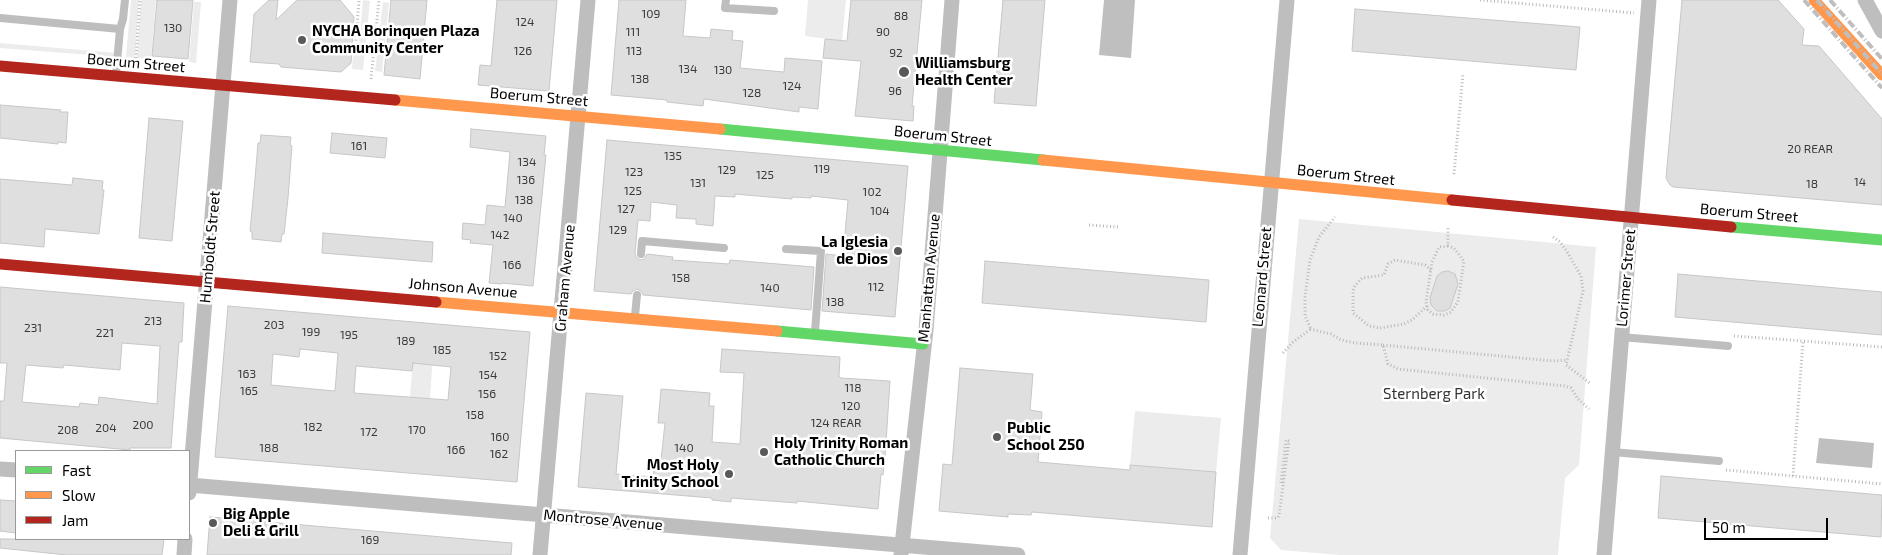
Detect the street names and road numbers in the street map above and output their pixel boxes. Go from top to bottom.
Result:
street label: Boerum Street [86,50,186,76]
street label: Boerum Street [489,84,589,110]
street label: Boerum Street [893,122,993,150]
street label: Boerum Street [1296,161,1396,189]
street label: Humboldt Street [196,190,224,304]
street label: Boerum Street [1699,200,1799,226]
street label: Manhattan Avenue [914,213,944,343]
street label: Graham Avenue [551,224,579,332]
street label: Leonard Street [1249,226,1275,328]
street label: Lorimer Street [1613,228,1639,328]
street label: Johnson Avenue [408,274,518,302]
street label: Montrose Avenue [543,506,663,534]

